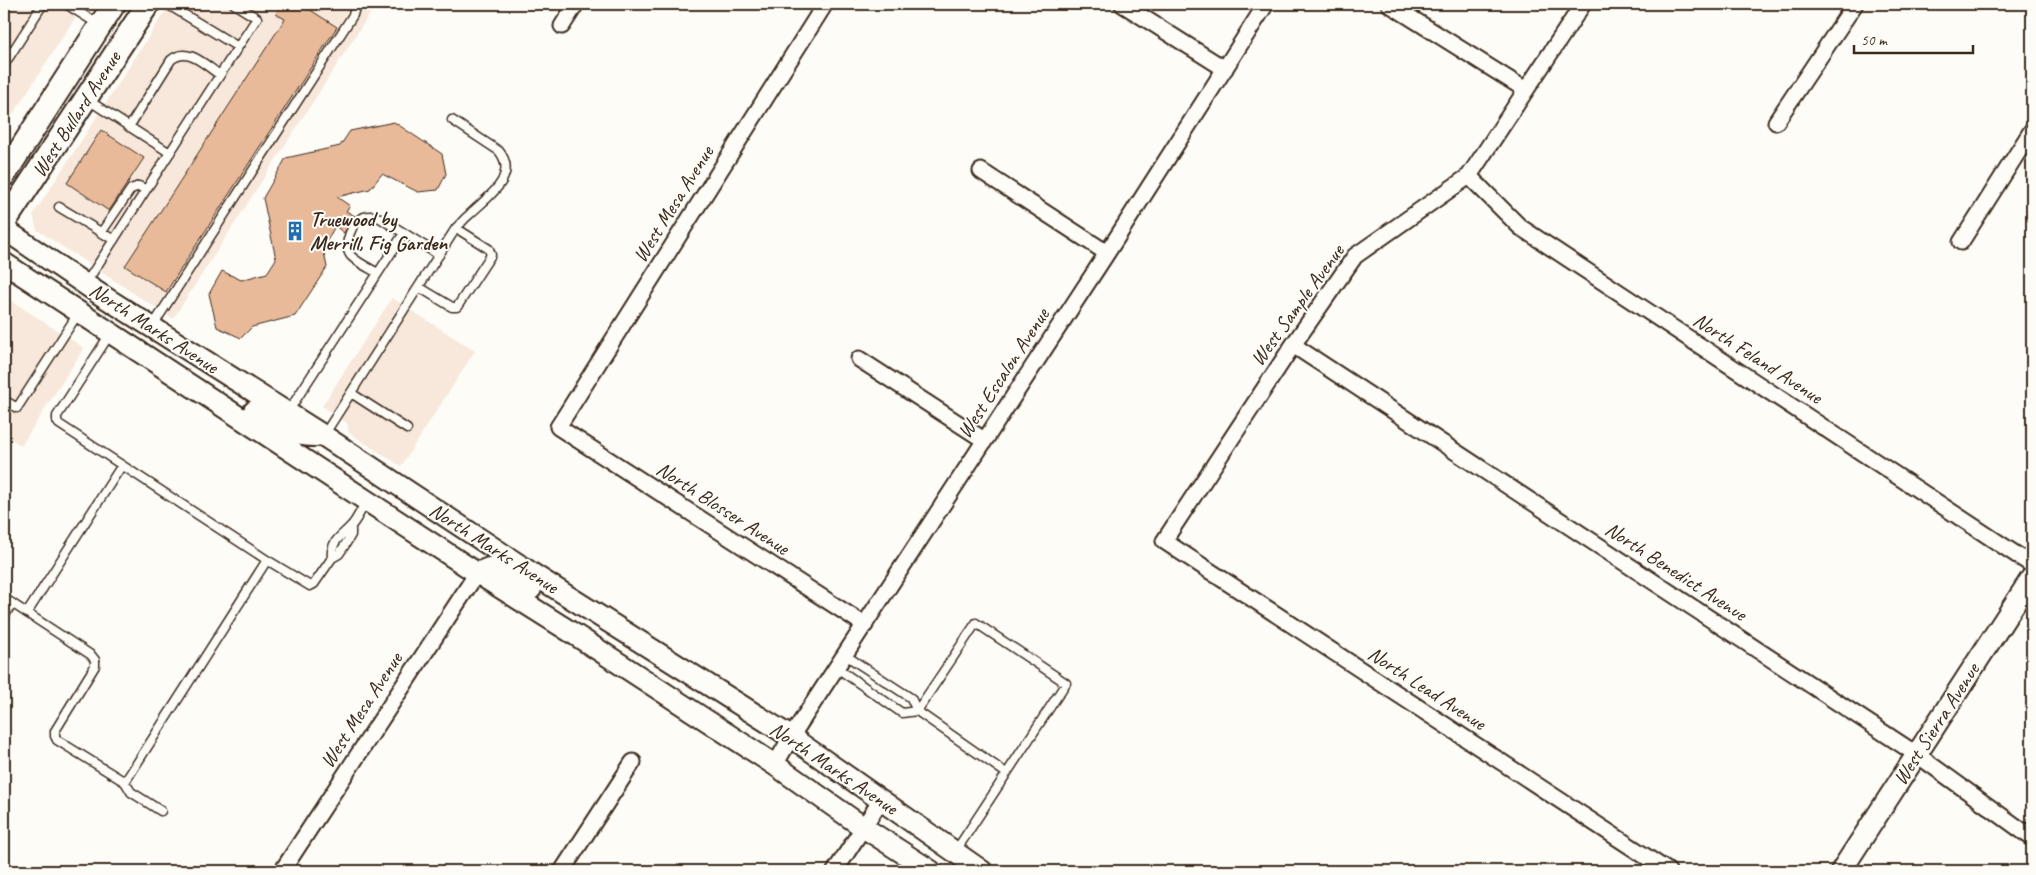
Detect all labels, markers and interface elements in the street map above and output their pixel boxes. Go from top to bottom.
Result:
scale bar [1854,22,1972,54]
text: 50 m [1861,31,1888,50]
street label: West Bullard Avenue [26,45,127,182]
street label: West Mesa Avenue [627,140,720,267]
place label: Truewood by Merrill, Fig Garden [310,206,448,256]
building icon: Truewood by Merrill, Fig Garden [284,220,306,242]
street label: West Sample Avenue [1244,238,1350,371]
street label: North Marks Avenue [85,277,224,380]
street label: West Escalon Avenue [951,302,1055,443]
street label: North Feland Avenue [1689,307,1828,410]
street label: North Blosser Avenue [652,455,795,561]
street label: North Marks Avenue [425,497,564,600]
street label: North Benedict Avenue [1600,516,1753,628]
street label: North Lead Avenue [1363,640,1492,736]
street label: West Mesa Avenue [314,646,409,773]
street label: West Sierra Avenue [1887,656,1986,790]
street label: North Marks Avenue [765,716,904,821]

